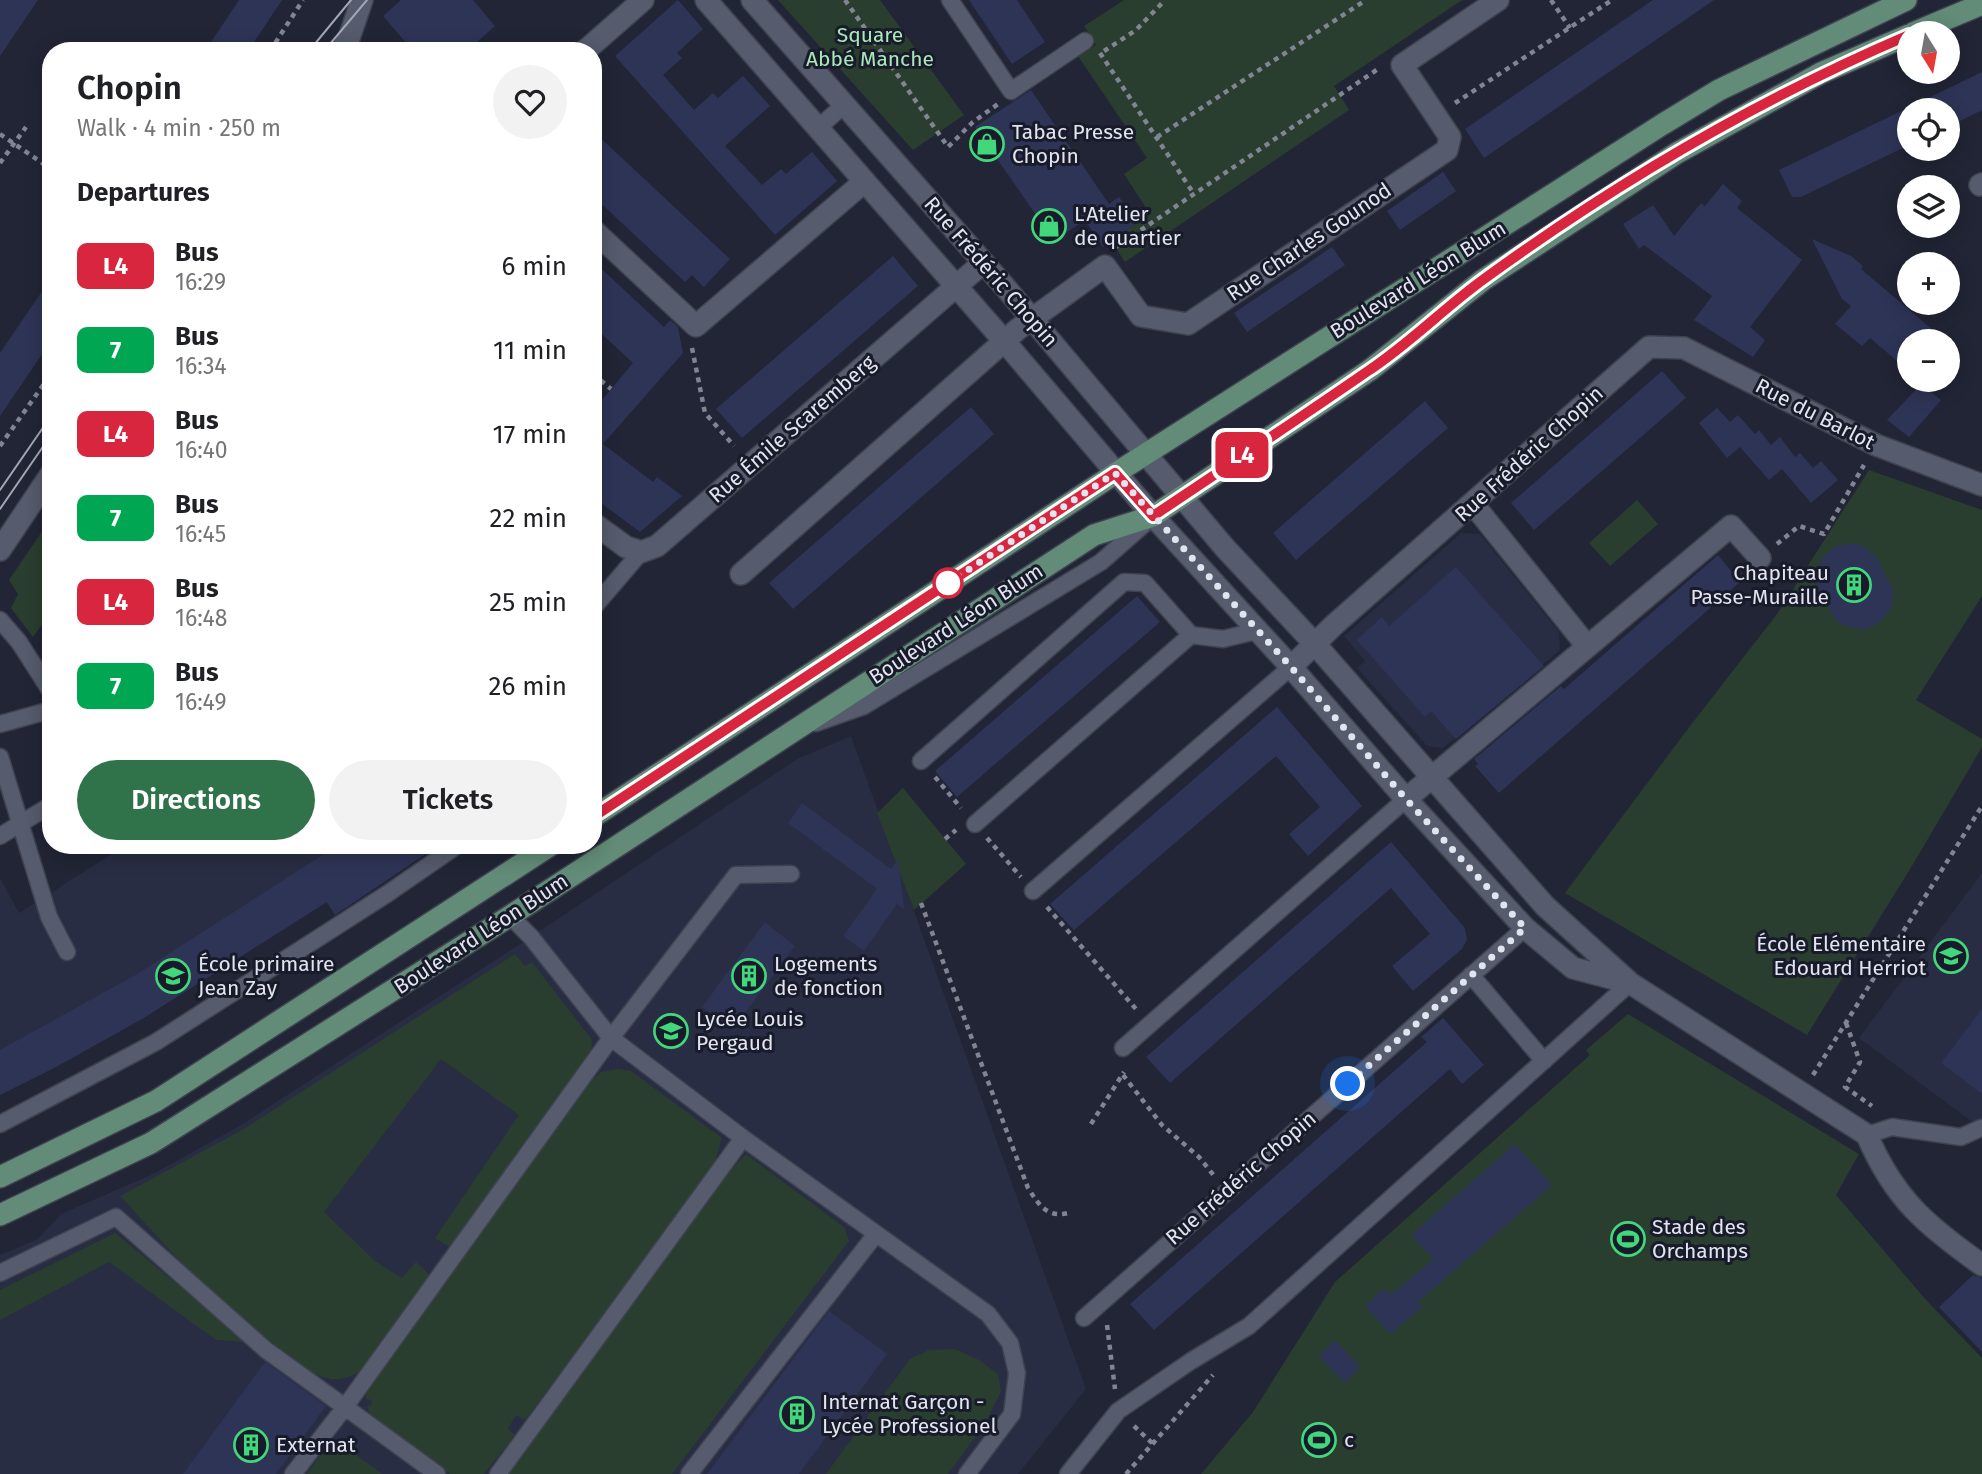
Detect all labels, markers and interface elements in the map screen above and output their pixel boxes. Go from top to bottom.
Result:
north arrow [1897,21,1960,84]
map controls [1897,21,1960,392]
park label: Square Abbé Manche [806,22,934,72]
button: heart [493,65,567,139]
text: Chopin [77,68,182,108]
button: locate [1897,98,1960,161]
text: Walk · 4 min · 250 m [77,114,281,142]
place label: Tabac Presse Chopin [1012,119,1134,169]
shop icon: Tabac Presse Chopin [968,125,1006,163]
button: layers [1897,175,1960,238]
text: Departures [77,177,210,208]
street label: Rue Charles Gounod [1222,177,1396,307]
street label: Rue Frédéric Chopin [919,191,1063,353]
place label: L'Atelier de quartier [1074,201,1181,251]
shop icon: L'Atelier de quartier [1030,207,1068,245]
street label: Boulevard Léon Blum [1325,215,1511,345]
text: Bus [175,237,218,268]
text: 6 min [501,251,567,282]
text: L4 [103,252,128,280]
button: + [1897,252,1960,315]
text: 16:29 [175,268,226,296]
text: Bus [175,321,218,352]
button: − [1897,329,1960,392]
text: 11 min [493,335,567,366]
text: 7 [110,336,121,364]
street label: Rue Émile Scaremberg [703,350,881,508]
text: 16:34 [175,352,227,380]
street label: Rue du Barlot [1751,373,1879,455]
street label: Rue Frédéric Chopin [1449,380,1609,528]
text: Bus [175,405,218,436]
text: 17 min [492,419,567,450]
text: L4 [103,420,128,448]
line badge: L4 [1210,432,1274,478]
text: 16:40 [175,436,228,464]
text: L4 [1229,441,1255,469]
text: Bus [175,489,218,520]
text: 22 min [490,503,567,534]
text: 7 [110,504,121,532]
text: 16:45 [175,520,226,548]
street label: Boulevard Léon Blum [864,558,1048,690]
place label: Chapiteau Passe-Muraille [1691,560,1829,610]
building icon: Chapiteau Passe-Muraille [1835,566,1873,604]
unlabelled marker [933,568,963,598]
text: Bus [175,573,218,604]
text: 25 min [489,587,567,618]
text: L4 [103,588,128,616]
text: 16:48 [175,604,228,632]
text: Bus [175,657,218,688]
text: 26 min [489,671,567,702]
text: 7 [110,672,121,700]
text: 16:49 [175,688,226,716]
button: Directions [77,760,315,840]
button: Tickets [329,760,567,840]
street label: Boulevard Léon Blum [389,868,573,1000]
place label: École Elémentaire Edouard Herriot [1756,931,1926,981]
school or university icon: École Elémentaire Edouard Herriot [1932,937,1970,975]
place label: École primaire Jean Zay [198,951,335,1001]
place label: Logements de fonction [774,951,883,1001]
school or university icon: École primaire Jean Zay [154,957,192,995]
building icon: Logements de fonction [730,957,768,995]
place label: Lycée Louis Pergaud [696,1006,804,1056]
school or university icon: Lycée Louis Pergaud [652,1012,690,1050]
your location [1330,1066,1365,1101]
street label: Rue Frédéric Chopin [1160,1106,1322,1250]
place label: Stade des Orchamps [1652,1214,1748,1264]
sports icon: Stade des Orchamps [1609,1220,1647,1258]
place label: Internat Garçon - Lycée Professionel [822,1389,997,1439]
building icon: Internat Garçon - Lycée Professionel [778,1395,816,1433]
sports icon: c [1300,1421,1338,1459]
building icon: Externat [232,1426,270,1464]
place label: c [1344,1427,1354,1453]
place label: Externat [276,1432,356,1458]

